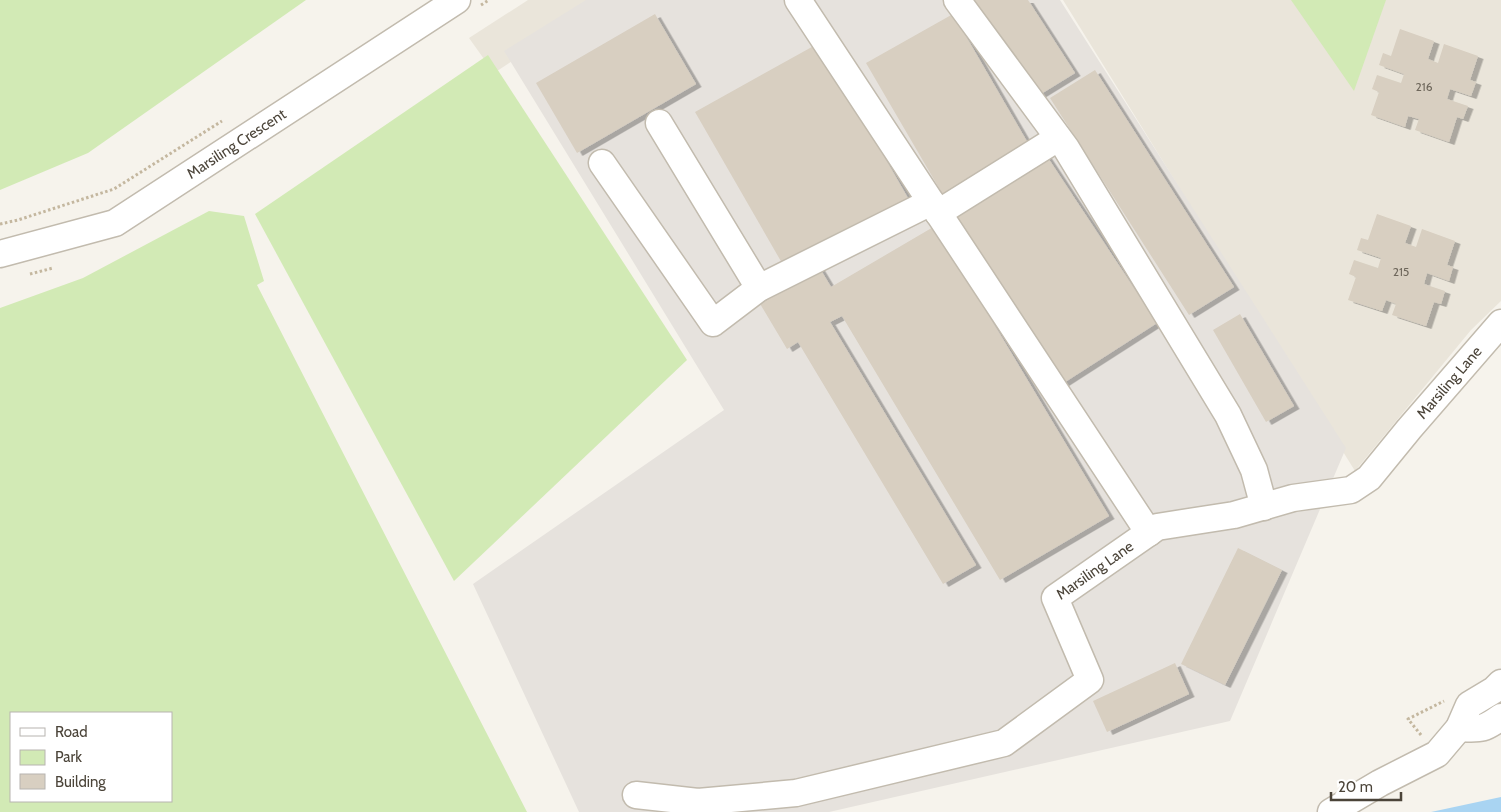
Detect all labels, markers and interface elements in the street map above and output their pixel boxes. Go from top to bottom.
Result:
house number: 216 [1415,79,1433,94]
street label: Marsiling Crescent [183,105,289,183]
house number: 215 [1393,264,1409,279]
street label: Marsiling Lane [1413,342,1486,423]
street label: Marsiling Lane [1053,537,1137,603]
legend [10,712,172,802]
text: Road [55,723,88,741]
text: Park [55,748,82,766]
scale bar [1331,770,1401,802]
text: Building [55,773,106,791]
text: 20 m [1338,778,1373,796]

